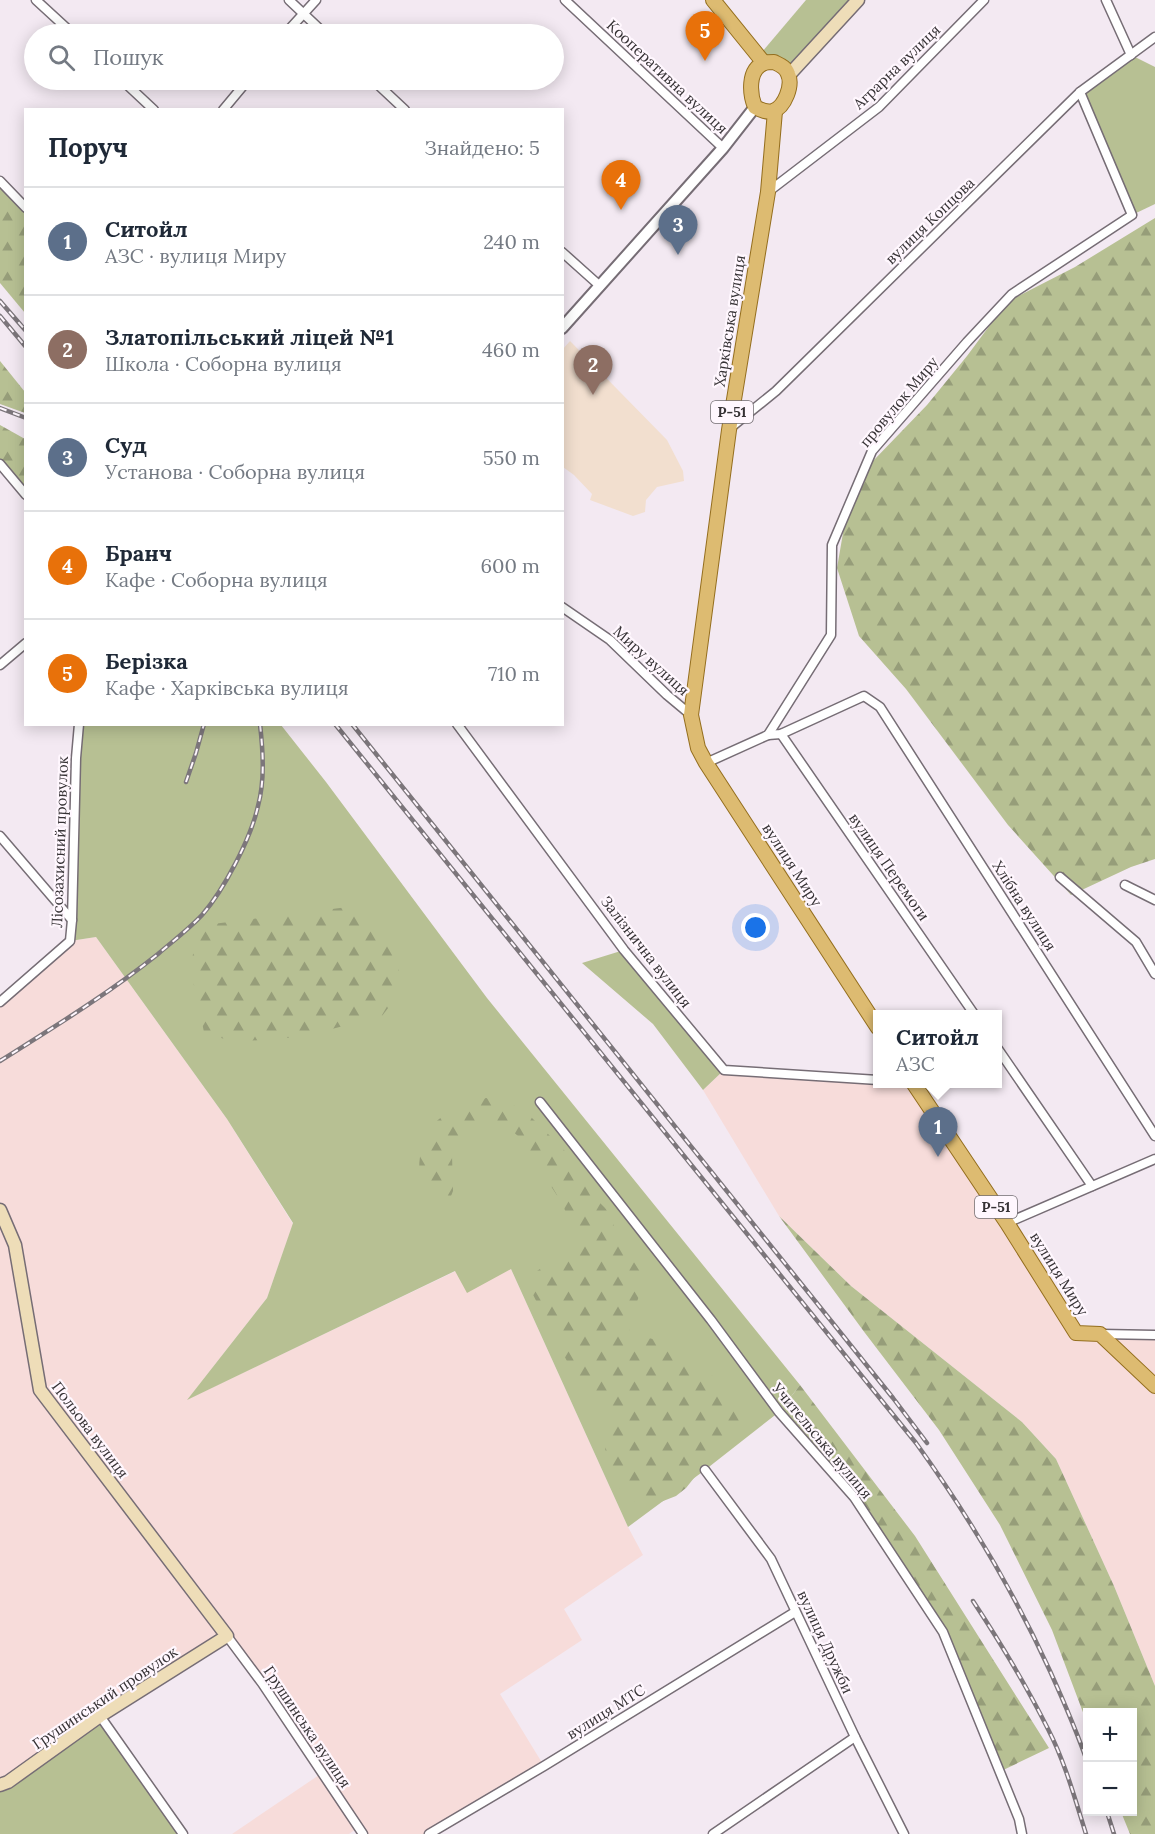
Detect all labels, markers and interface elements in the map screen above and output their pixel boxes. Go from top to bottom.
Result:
pin: 5 [686,11,724,61]
street label: Кооперативна вулиця [603,16,732,138]
street label: Аграрна вулиця [848,20,944,114]
search box [24,24,564,90]
icon: search [45,41,78,74]
text: Пошук [93,43,164,71]
text: Поруч [48,131,128,164]
text: Знайдено: 5 [424,135,540,160]
pin: 4 [602,160,640,210]
street label: вулиця Копцова [881,173,978,268]
pin: 3 [658,206,698,255]
text: Ситойл [105,215,188,243]
text: 1 [63,229,72,254]
text: 240 m [483,229,540,254]
text: АЗС · вулиця Миру [105,243,286,268]
street label: Харківська вулиця [710,254,749,388]
text: Златопільський ліцей №1 [105,323,394,351]
text: 2 [62,337,73,362]
text: 460 m [482,337,540,362]
pin: 2 [574,346,612,395]
text: Школа · Соборна вулиця [105,351,342,376]
street label: провулок Миру [855,353,942,451]
road number: Р-51 [711,401,753,423]
text: Суд [105,431,147,459]
text: 3 [62,445,73,470]
text: 550 m [483,445,540,470]
text: Установа · Соборна вулиця [105,459,365,484]
text: Бранч [105,539,172,567]
text: 4 [62,553,73,578]
text: 600 m [480,553,540,578]
text: Кафе · Соборна вулиця [105,567,328,592]
street label: Миру вулиця [610,622,693,700]
text: Берізка [105,647,188,675]
text: 5 [62,661,73,686]
text: 710 m [488,661,540,686]
text: Кафе · Харківська вулиця [105,675,349,700]
street label: Лісозахисний провулок [47,756,72,928]
street label: вулиця Перемоги [845,809,934,924]
street label: вулиця Миру [759,820,826,910]
street label: Хлібна вулиця [988,857,1061,954]
street label: Залізнична вулиця [597,892,696,1011]
your location [741,913,770,942]
popup [873,1010,1002,1088]
text: Ситойл [896,1023,979,1051]
text: АЗС [896,1051,935,1076]
pin: 1 [918,1108,958,1157]
road number: Р-51 [975,1196,1017,1218]
street label: вулиця Миру [1026,1228,1093,1319]
street label: Польова вулиця [48,1378,133,1482]
street label: Учительська вулиця [768,1378,876,1503]
street label: вулиця Дружби [793,1587,858,1696]
street label: Грушинський провулок [29,1642,181,1753]
street label: Грушинська вулиця [260,1662,355,1791]
street label: вулиця МТС [563,1680,649,1743]
map controls [1083,1708,1137,1816]
button: + [1083,1708,1137,1762]
button: − [1083,1762,1137,1816]

